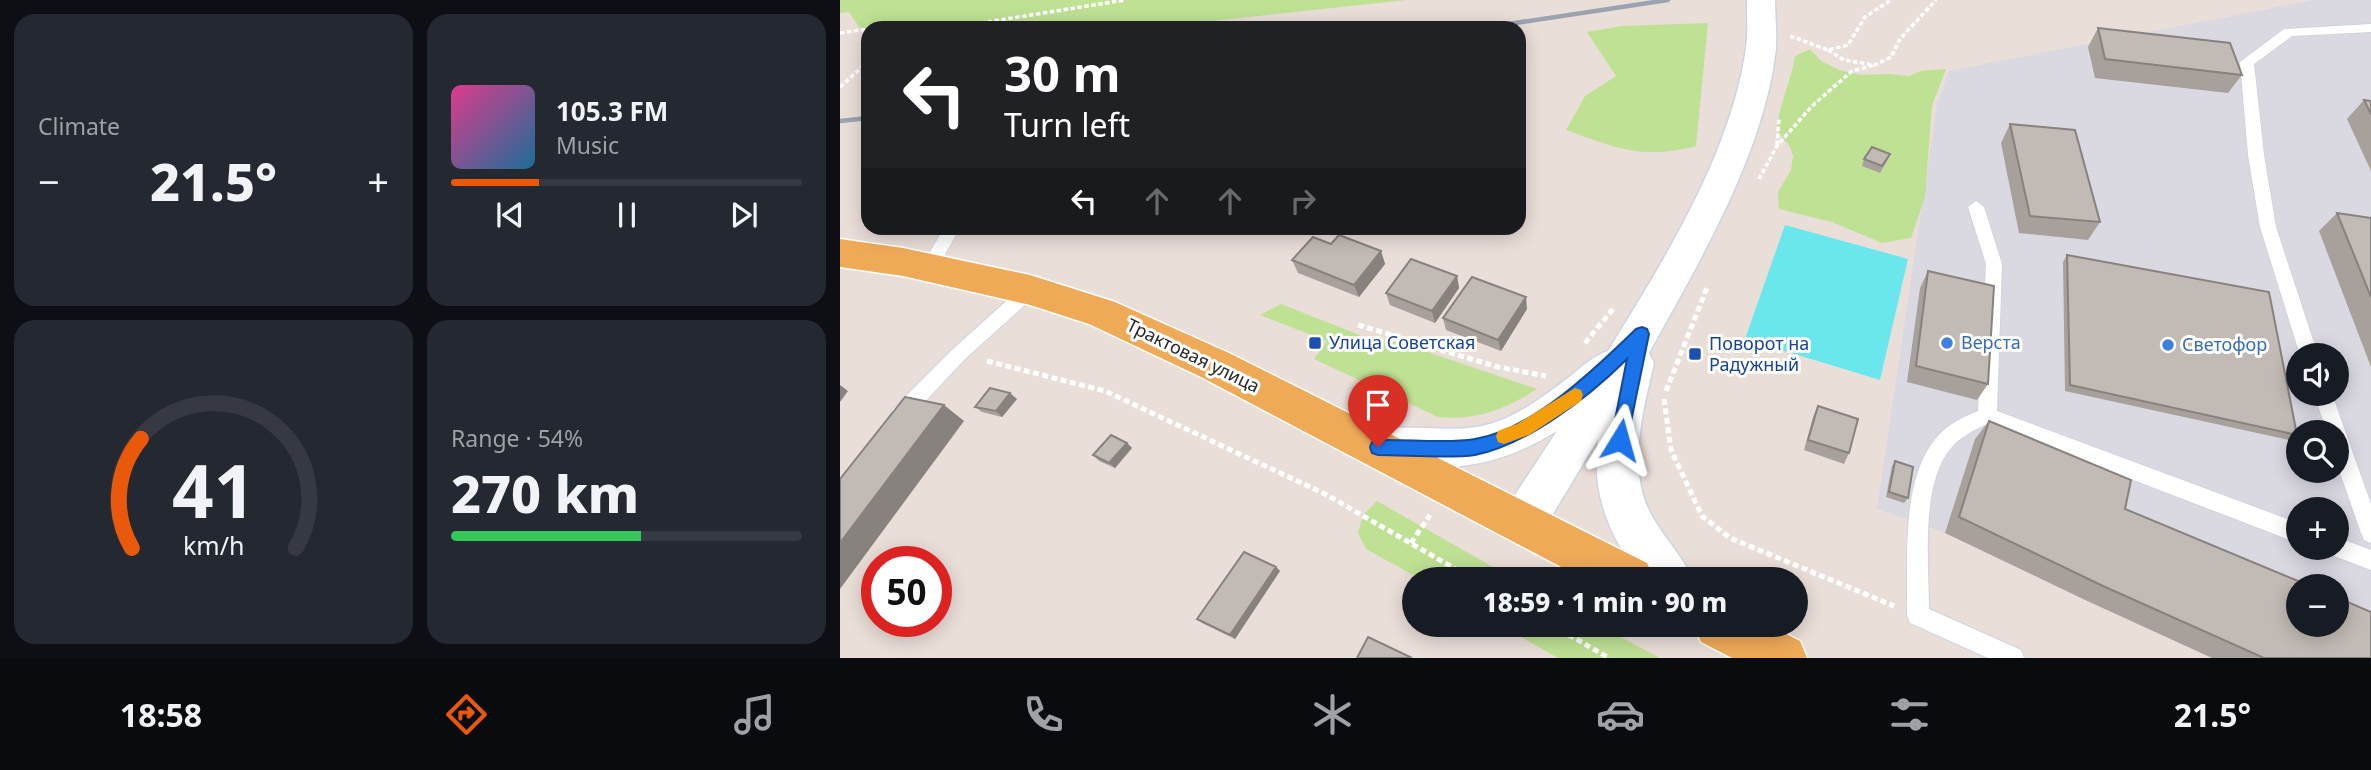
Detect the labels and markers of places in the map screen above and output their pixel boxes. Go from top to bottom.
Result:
place label: Улица Советская [1329,330,1475,354]
place label: Верста [1961,330,2021,354]
place label: Поворот на Радужный [1709,331,1809,376]
place label: Светофор [2182,332,2267,356]
marker: Улица Советская [1307,335,1323,351]
marker: Верста [1939,335,1955,351]
marker: Светофор [2160,337,2176,353]
marker: Поворот на Радужный [1687,346,1703,362]
pin [1348,375,1408,447]

